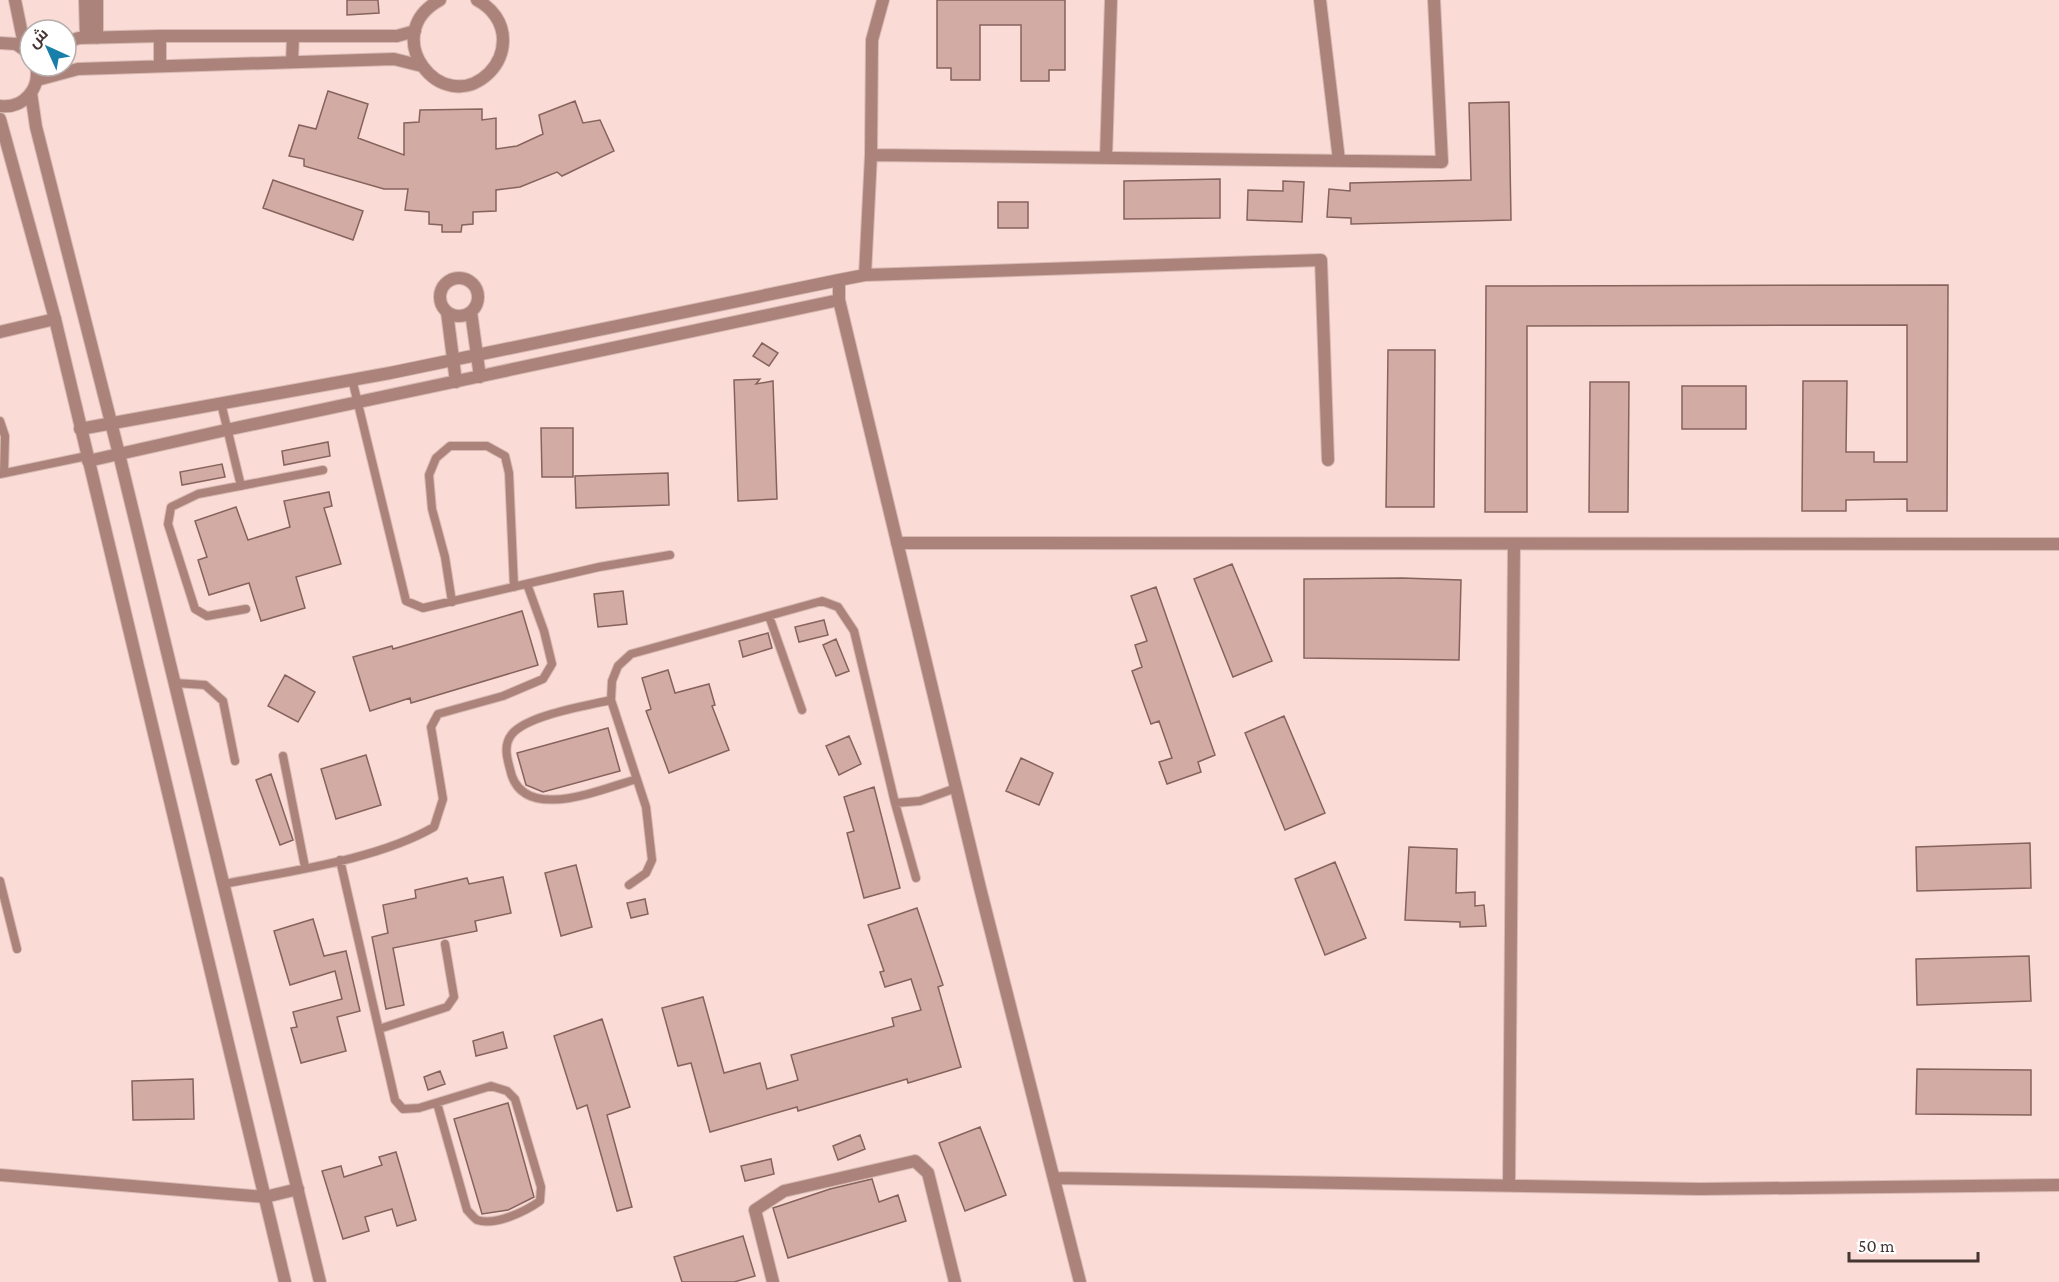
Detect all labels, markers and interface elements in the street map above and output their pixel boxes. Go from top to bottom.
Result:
north arrow [18,18,78,78]
text: ش [24,24,52,52]
scale bar [1849,1225,1978,1263]
text: 50 m [1858,1236,1895,1256]

